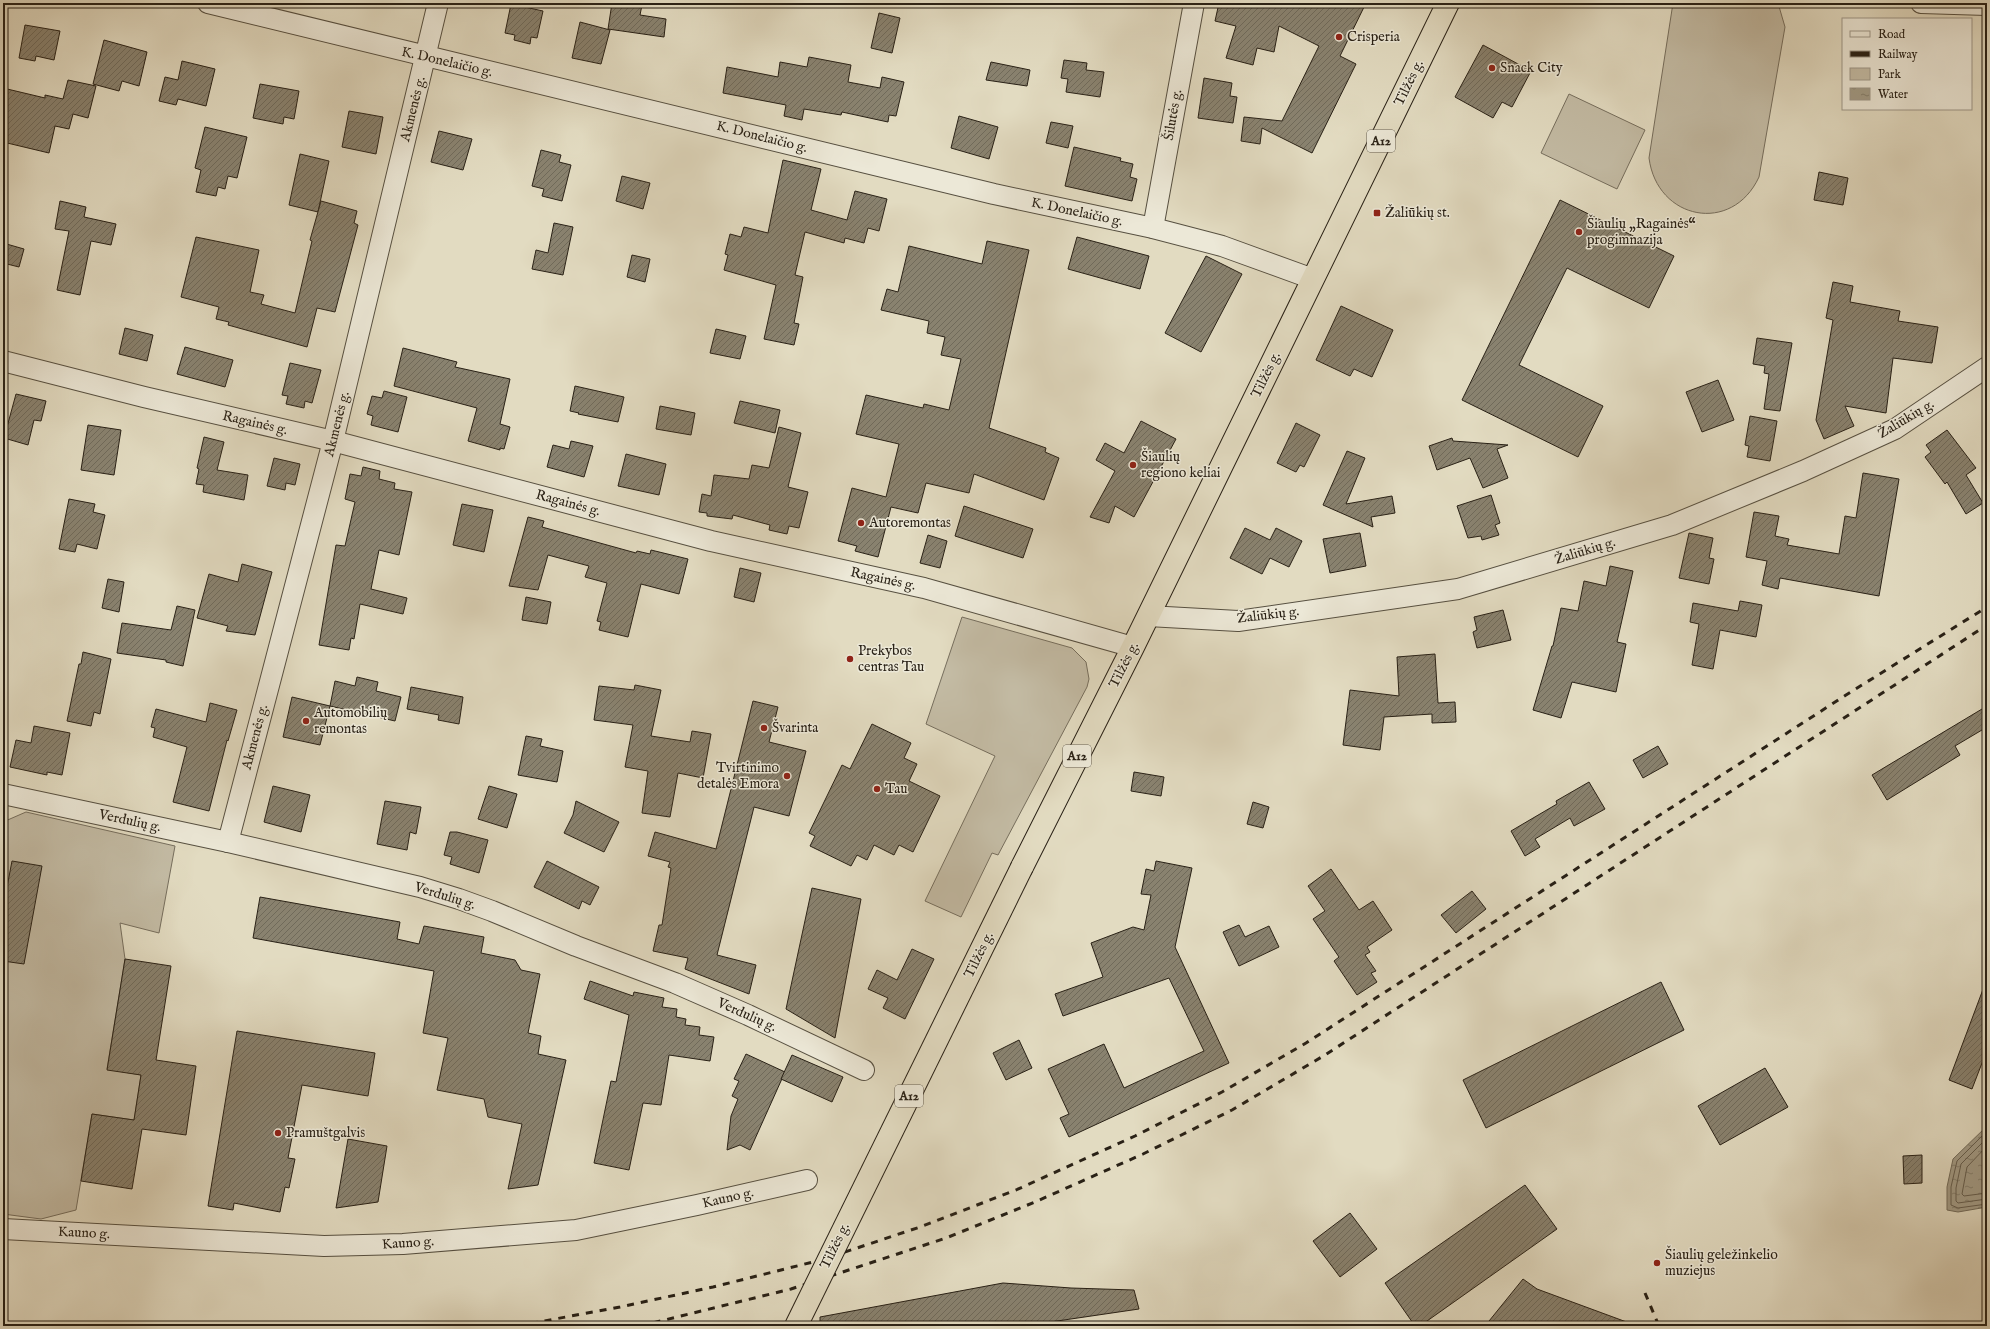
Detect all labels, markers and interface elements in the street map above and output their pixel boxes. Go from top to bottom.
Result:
legend [1842,18,1972,110]
text: Road [1878,27,1906,42]
place label: Crisperia [1347,28,1401,46]
marker: Crisperia [1334,32,1344,42]
street label: K. Donelaičio g. [400,43,494,81]
text: Railway [1878,47,1917,62]
street label: Tilžės g. [1390,57,1428,109]
place label: Snack City [1500,59,1563,77]
marker: Snack City [1487,63,1497,73]
text: Park [1878,67,1901,82]
street label: Akmenės g. [396,75,430,144]
text: Water [1878,87,1909,102]
street label: Šilutės g. [1159,88,1186,142]
street label: K. Donelaičio g. [715,117,809,157]
road number: A12 [1367,130,1395,152]
street label: K. Donelaičio g. [1030,193,1124,231]
place label: Žaliūkių st. [1385,204,1450,222]
marker: Žaliūkių st. [1372,208,1382,218]
place label: Šiaulių „Ragainės“ progimnazija [1587,214,1696,249]
marker: Šiaulių „Ragainės“ progimnazija [1574,227,1584,237]
street label: Tilžės g. [1247,349,1285,401]
street label: Akmenės g. [320,390,354,459]
street label: Žaliūkių g. [1875,395,1937,443]
street label: Ragainės g. [221,407,289,439]
place label: Šiaulių regiono keliai [1141,447,1221,482]
marker: Šiaulių regiono keliai [1128,460,1138,470]
street label: Ragainės g. [534,486,602,520]
place label: Autoremontas [868,514,951,532]
marker: Autoremontas [856,518,866,528]
street label: Žaliūkių g. [1552,533,1618,569]
street label: Ragainės g. [849,563,917,595]
street label: Žaliūkių g. [1236,602,1300,628]
street label: Tilžės g. [1105,639,1143,691]
place label: Prekybos centras Tau [858,642,924,676]
marker: Prekybos centras Tau [845,654,855,664]
street label: Akmenės g. [237,703,272,772]
place label: Automobilių remontas [313,704,387,738]
marker: Automobilių remontas [301,716,311,726]
place label: Švarinta [772,718,819,737]
marker: Švarinta [759,723,769,733]
road number: A12 [1063,745,1091,767]
place label: Tvirtinimo detalės Emora [697,759,780,793]
marker: Tvirtinimo detalės Emora [782,771,792,781]
place label: Tau [885,780,907,798]
marker: Tau [872,784,882,794]
street label: Verdulių g. [96,805,163,836]
street label: Verdulių g. [411,878,478,914]
street label: Tilžės g. [960,929,998,981]
street label: Verdulių g. [714,994,779,1036]
road number: A12 [895,1085,923,1107]
place label: Pramuštgalvis [286,1124,365,1142]
marker: Pramuštgalvis [273,1128,283,1138]
street label: Kauno g. [701,1183,755,1213]
street label: Tilžės g. [816,1220,854,1272]
street label: Kauno g. [58,1223,110,1243]
street label: Kauno g. [381,1232,435,1254]
place label: Šiaulių geležinkelio muziejus [1665,1245,1778,1280]
marker: Šiaulių geležinkelio muziejus [1652,1258,1662,1268]

